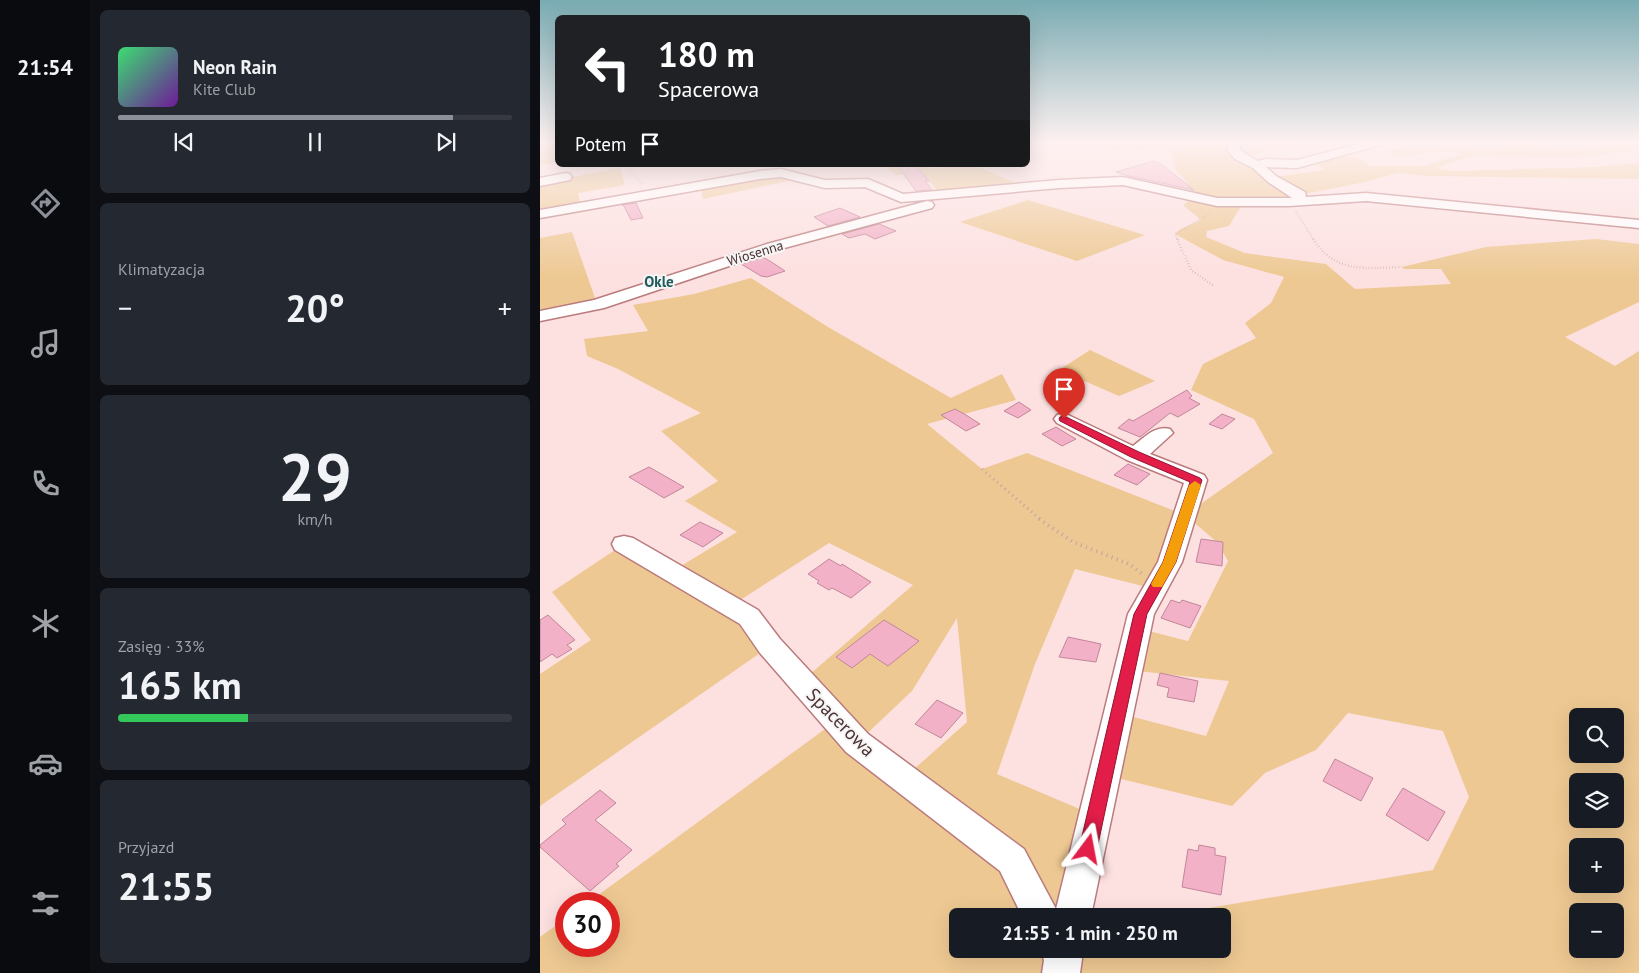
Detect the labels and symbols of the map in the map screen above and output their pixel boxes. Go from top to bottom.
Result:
street label: Wiosenna [725,236,785,270]
district label: Okle [644,272,674,291]
pin [1043,368,1085,419]
street label: Spacerowa [802,683,880,761]
position arrow [1061,822,1113,874]
speed limit sign: 30 [555,892,620,957]

